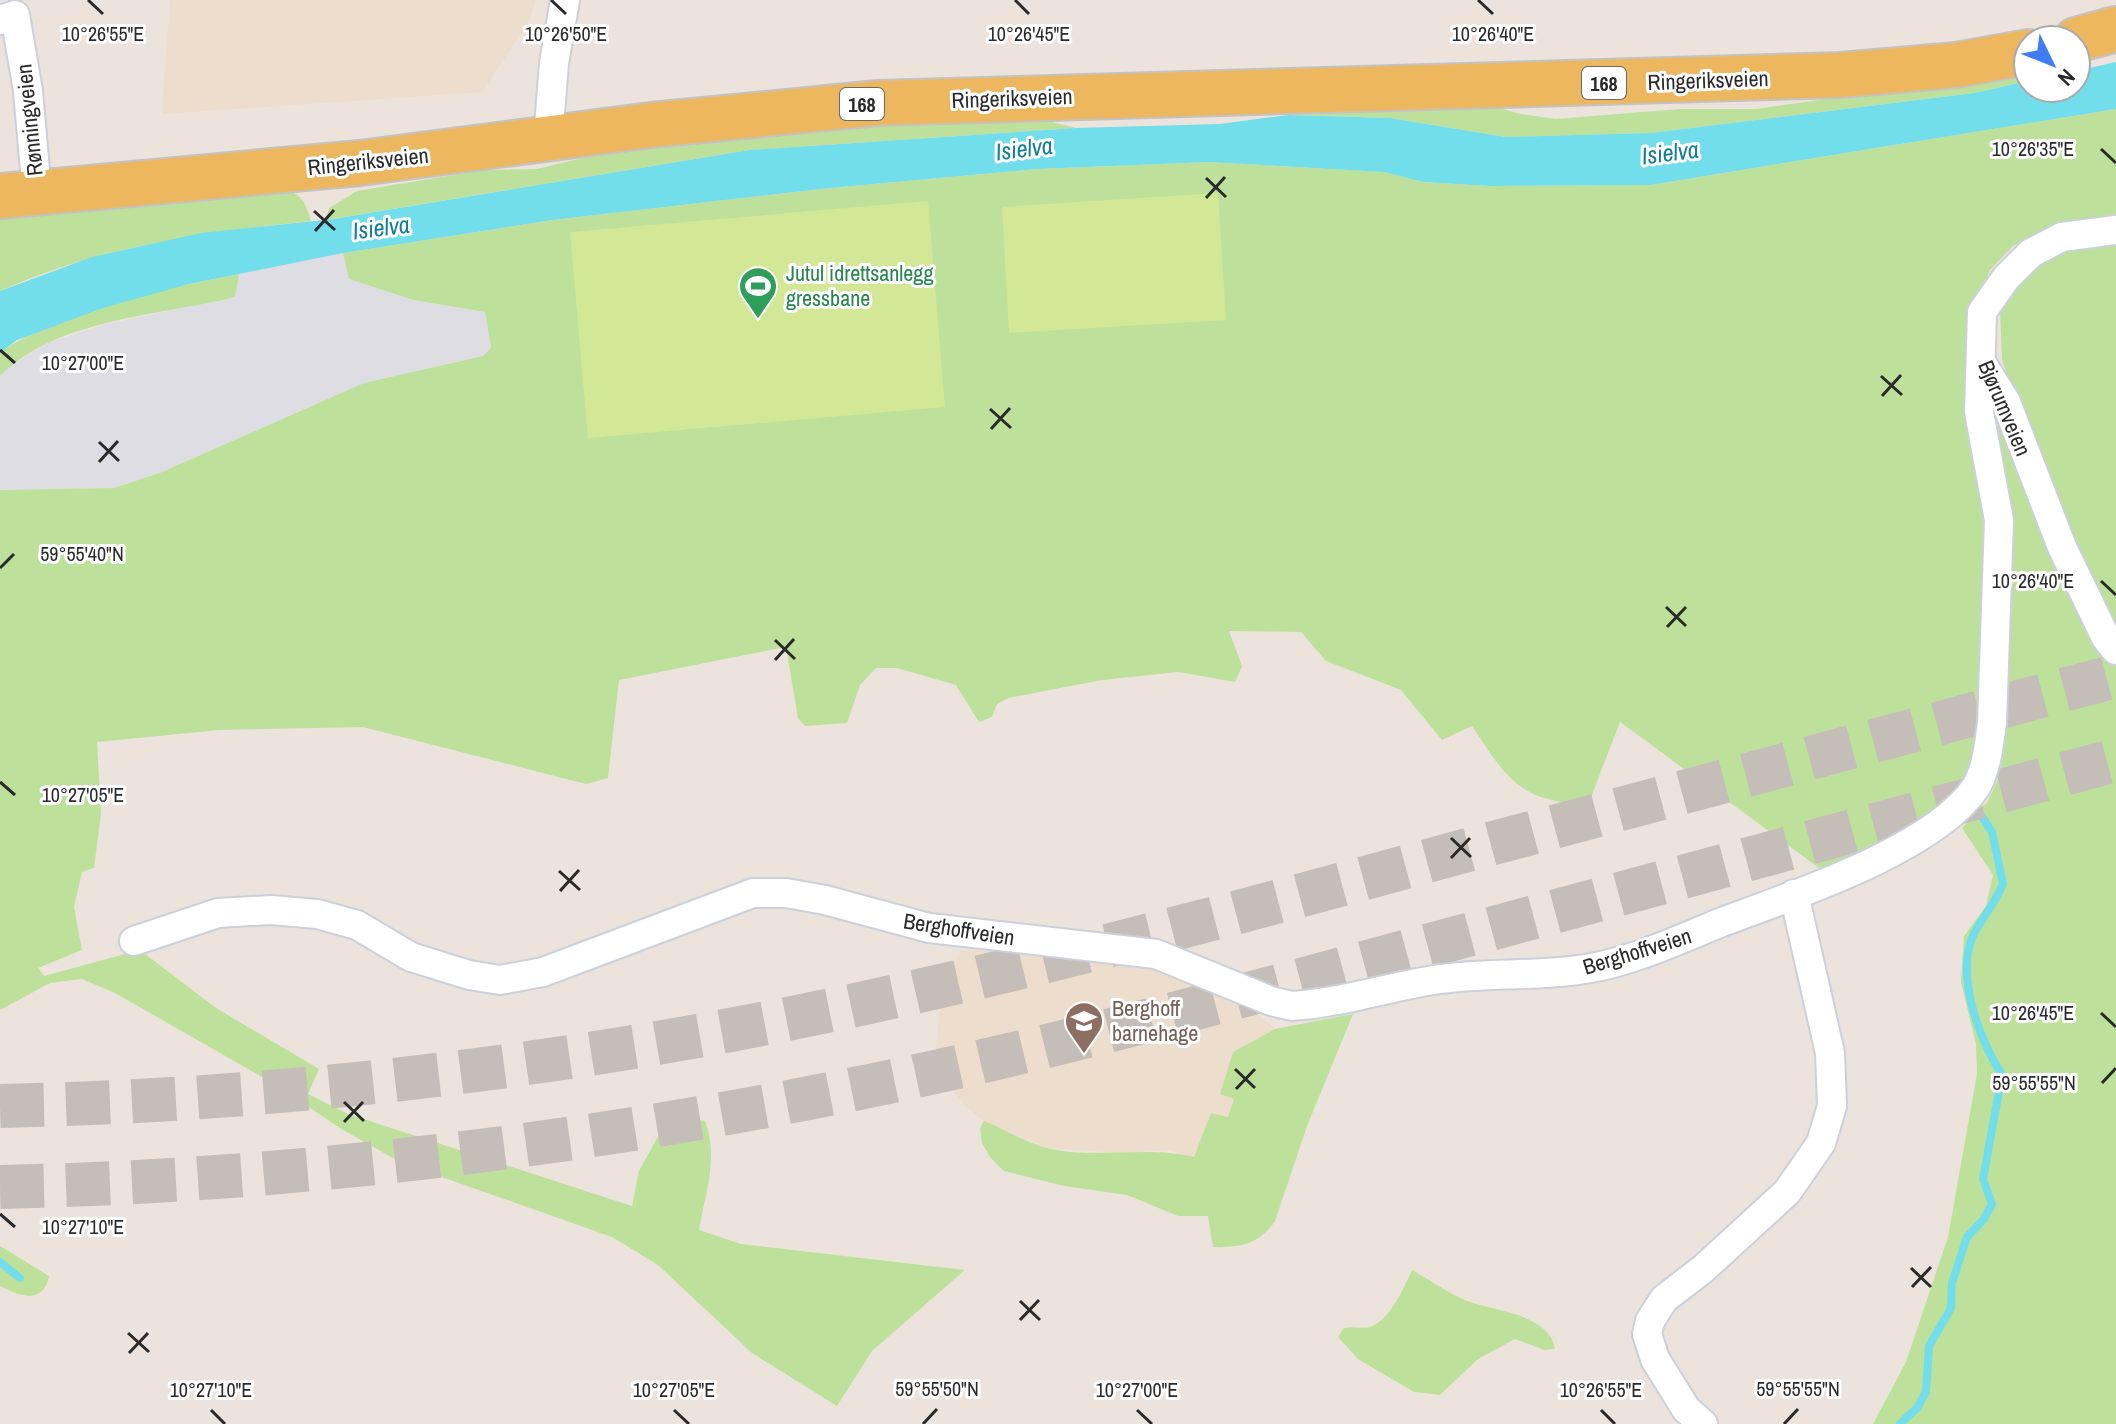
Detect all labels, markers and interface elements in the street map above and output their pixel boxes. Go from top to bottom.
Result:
text: 10°26'55"E [62,20,144,47]
text: 10°26'50"E [525,20,607,47]
text: 10°26'45"E [988,20,1070,47]
text: 10°26'40"E [1452,20,1534,47]
north arrow [2012,24,2092,104]
street label: Rønningveien [8,63,50,177]
street label: Ringeriksveien [1647,63,1769,97]
text: N [2051,63,2082,93]
road number: 168 [1582,67,1626,99]
street label: Ringeriksveien [951,81,1073,115]
road number: 168 [840,88,884,120]
water label: Isielva [994,129,1054,167]
water label: Isielva [1640,133,1700,171]
text: 10°26'35"E [1992,135,2074,162]
street label: Ringeriksveien [306,140,430,182]
water label: Isielva [351,208,411,246]
place label: Jutul idrettsanlegg gressbane [786,258,933,313]
sports icon: Jutul idrettsanlegg gressbane [737,265,779,320]
text: 10°27'00"E [42,349,124,376]
street label: Bjørumveien [1971,356,2039,460]
text: 59°55'40"N [40,540,124,567]
text: 10°26'40"E [1992,567,2074,594]
text: 10°27'05"E [42,781,124,808]
street label: Berghoffveien [901,905,1017,953]
street label: Berghoffveien [1579,920,1695,982]
place label: Berghoff barnehage [1112,993,1198,1048]
text: 10°26'45"E [1992,999,2074,1026]
school or university icon: Berghoff barnehage [1063,1000,1105,1055]
text: 59°55'55"N [1992,1069,2076,1096]
text: 10°27'10"E [42,1213,124,1240]
text: 59°55'50"N [895,1375,979,1402]
text: 59°55'55"N [1756,1375,1840,1402]
text: 10°27'10"E [170,1376,252,1403]
text: 10°27'05"E [633,1376,715,1403]
text: 10°27'00"E [1096,1376,1178,1403]
text: 10°26'55"E [1560,1376,1642,1403]

